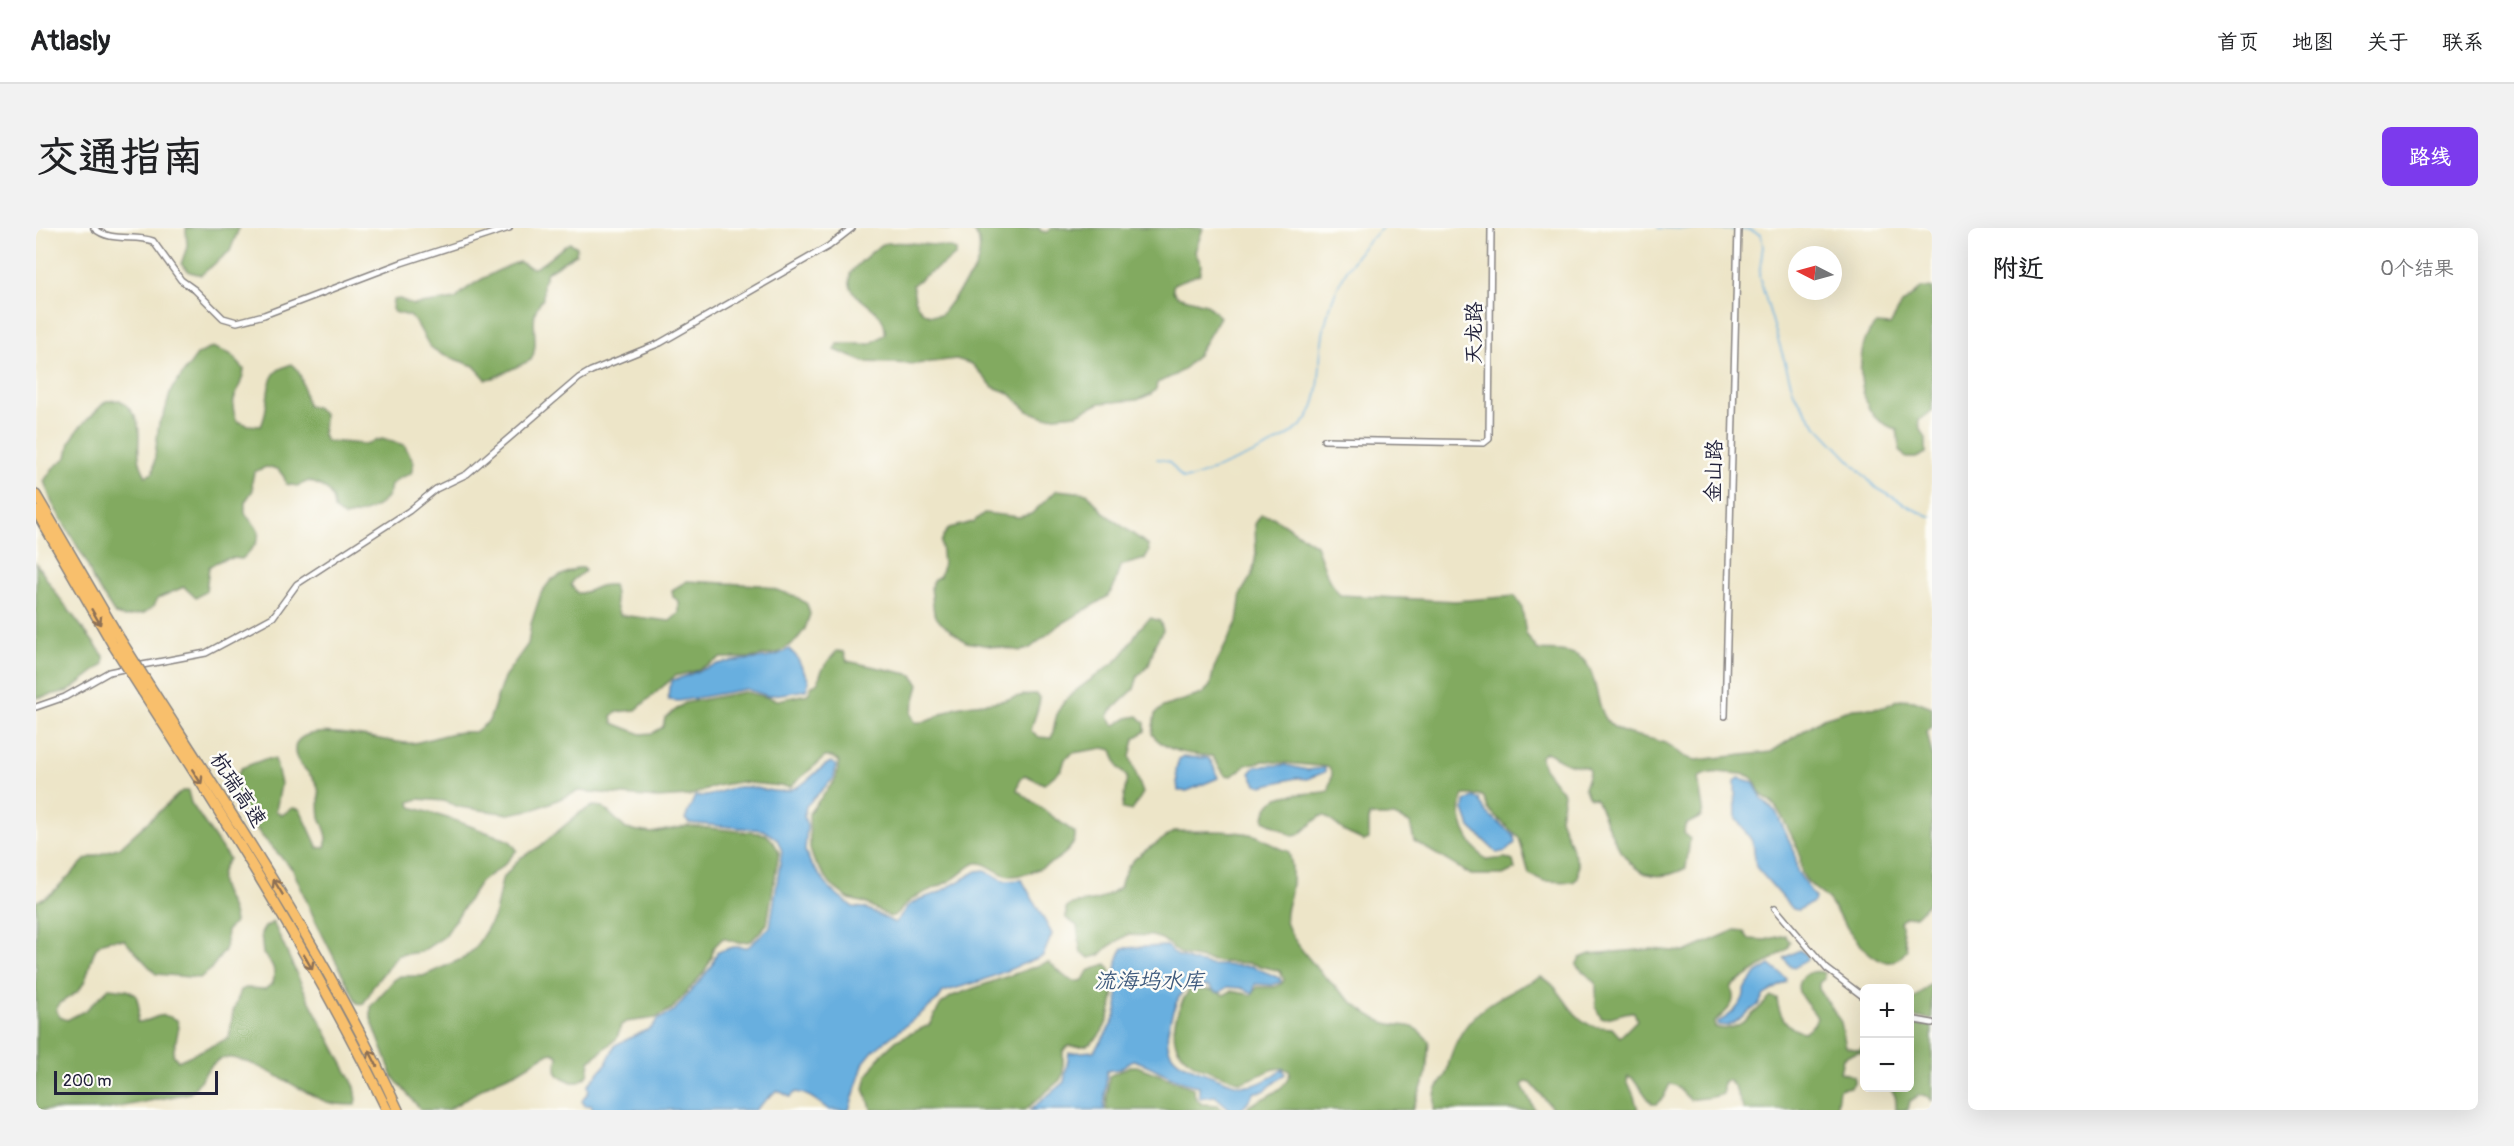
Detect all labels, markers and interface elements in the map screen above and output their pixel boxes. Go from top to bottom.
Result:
text: Atlasly [30,24,110,59]
text: 首页 [2217,29,2259,56]
text: 地图 [2292,29,2334,56]
text: 关于 [2367,29,2409,56]
text: 联系 [2442,29,2484,56]
button: 路线 [2382,127,2478,186]
text: 交通指南 [36,132,204,184]
north arrow [1788,246,1842,300]
text: 附近 [1992,253,2044,285]
text: 0个结果 [2380,256,2454,281]
street label: 天龙路 [1461,302,1488,365]
street label: 金山路 [1699,439,1729,503]
one-way arrow [90,608,102,625]
street label: 杭瑞高速 [204,747,272,833]
one-way arrow [191,768,203,785]
one-way arrow [271,879,283,896]
one-way arrow [303,953,315,970]
water label: 流海坞水库 [1094,967,1206,995]
map controls [1860,984,1914,1092]
button: + [1860,984,1914,1038]
button: − [1860,1038,1914,1092]
one-way arrow [366,1049,378,1067]
scale bar [54,1068,218,1096]
text: 200 m [63,1071,111,1091]

